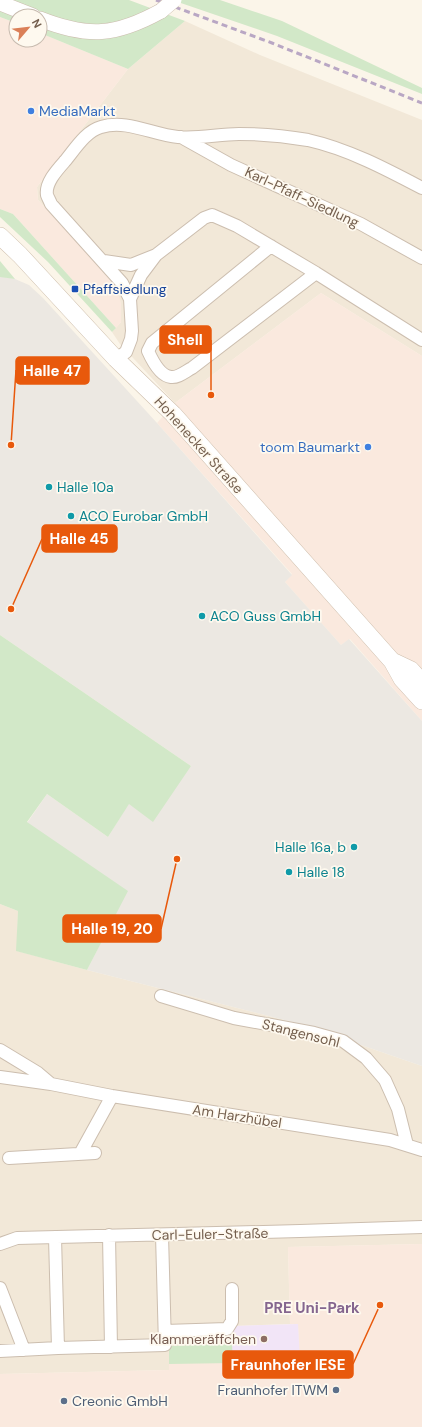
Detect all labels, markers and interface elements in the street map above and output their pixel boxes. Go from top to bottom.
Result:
north arrow [8,8,48,48]
text: N [29,16,45,30]
place label: MediaMarkt [39,102,116,120]
marker: MediaMarkt [26,106,36,116]
street label: Karl-Pfaff-Siedlung [242,163,362,231]
place label: Pfaffsiedlung [83,280,167,298]
marker: Pfaffsiedlung [70,284,80,294]
callout: Shell [160,326,211,353]
text: Shell [167,330,203,350]
callout: Halle 47 [16,357,89,384]
text: Halle 47 [23,361,81,381]
street label: Hohenecker Straße [151,393,247,497]
place label: toom Baumarkt [260,438,360,456]
marker: toom Baumarkt [363,442,373,452]
place label: Halle 10a [57,478,114,496]
marker: Halle 10a [44,482,54,492]
place label: ACO Eurobar GmbH [79,507,208,525]
marker: ACO Eurobar GmbH [66,511,76,521]
callout: Halle 45 [42,525,117,552]
text: Halle 45 [49,529,109,549]
place label: ACO Guss GmbH [210,607,321,625]
marker: ACO Guss GmbH [197,611,207,621]
place label: Halle 16a, b [275,838,346,856]
marker: Halle 16a, b [349,842,359,852]
place label: Halle 18 [297,863,345,881]
marker: Halle 18 [284,867,294,877]
callout: Halle 19, 20 [63,915,161,942]
text: Halle 19, 20 [71,919,153,939]
street label: Stangensohl [260,1015,342,1051]
street label: Am Harzhübel [191,1100,283,1132]
street label: Carl-Euler-Straße [151,1224,269,1244]
district label: PRE Uni-Park [264,1298,360,1318]
place label: Klammeräffchen [150,1330,256,1348]
marker: Klammeräffchen [259,1334,269,1344]
callout: Fraunhofer IESE [223,1351,353,1378]
text: Fraunhofer IESE [231,1355,345,1375]
place label: Fraunhofer ITWM [218,1381,328,1399]
marker: Fraunhofer ITWM [331,1385,341,1395]
place label: Creonic GmbH [72,1392,168,1410]
marker: Creonic GmbH [59,1396,69,1406]

